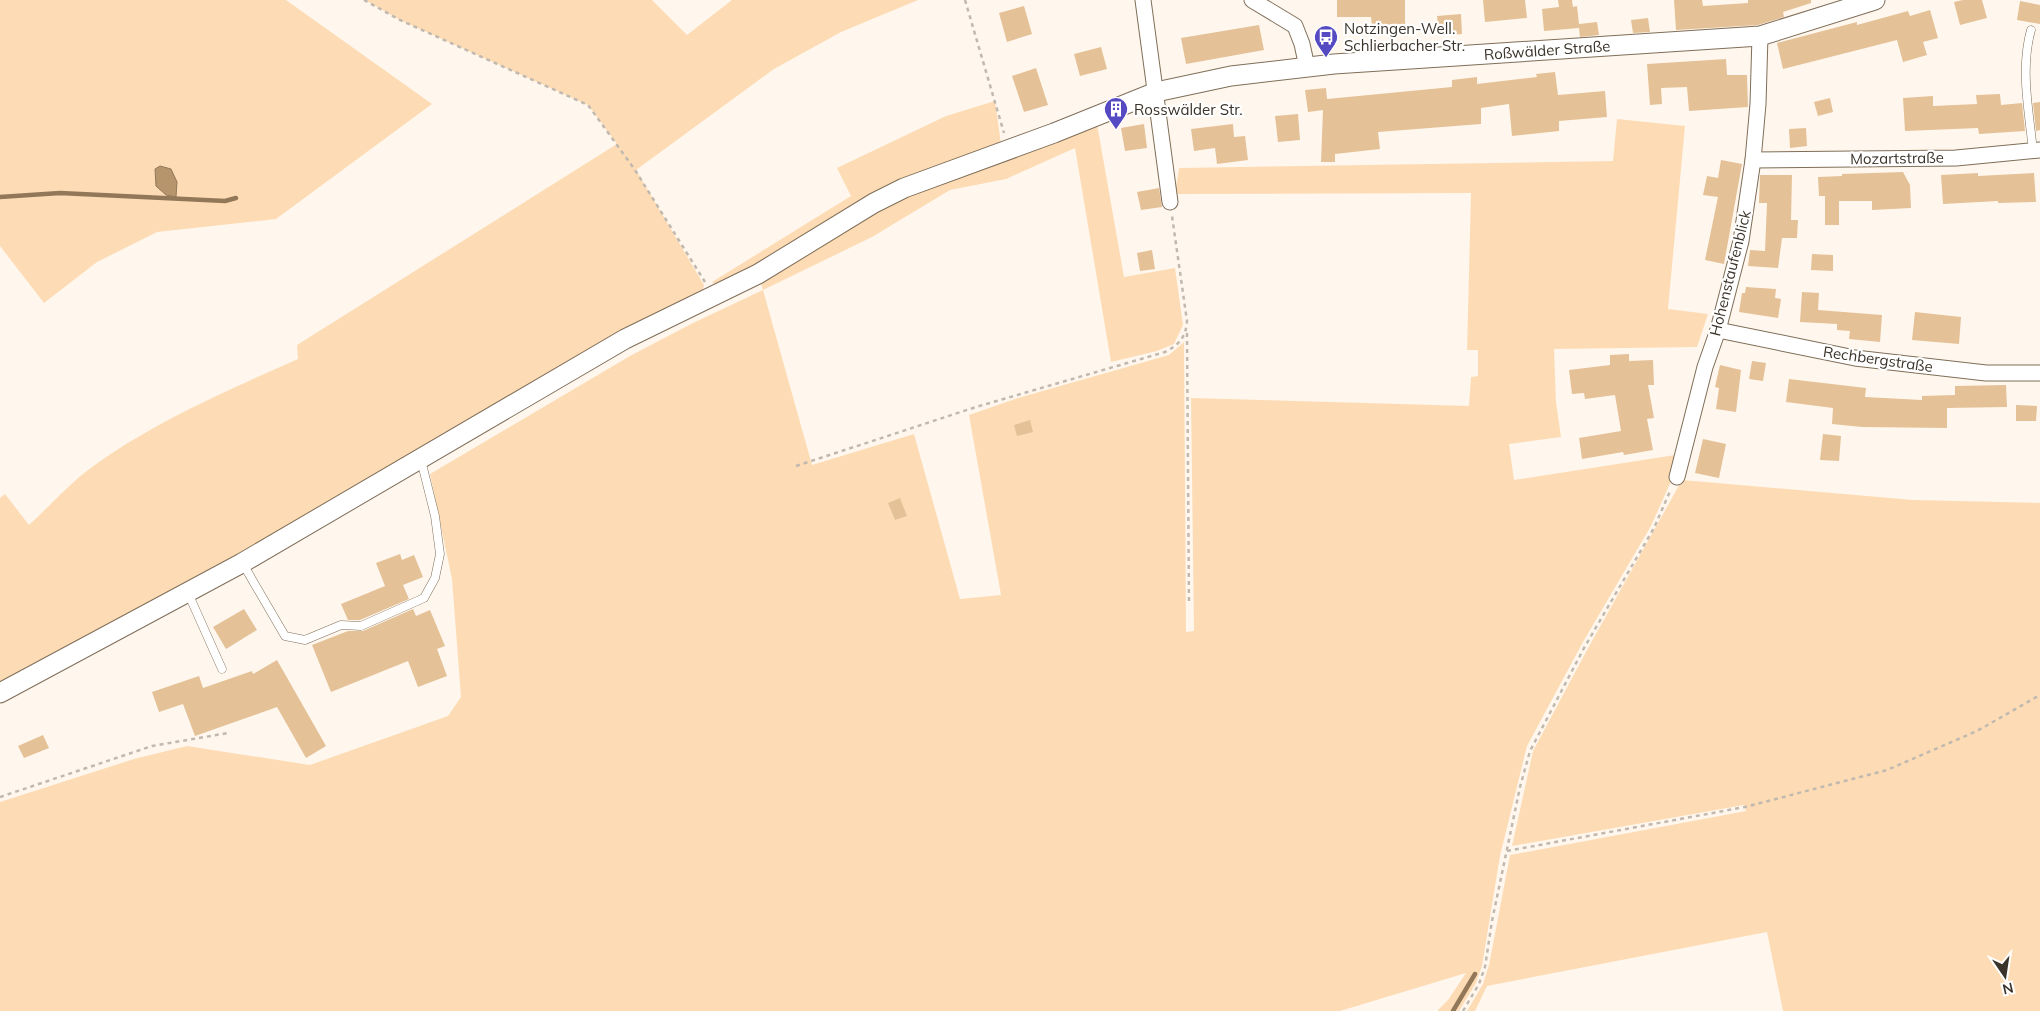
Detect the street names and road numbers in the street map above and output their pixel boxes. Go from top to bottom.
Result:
street label: Roßwälder Straße [1483,36,1611,64]
street label: Mozartstraße [1850,148,1944,168]
street label: Hohenstaufenblick [1705,208,1755,338]
street label: Rechbergstraße [1822,342,1934,376]

